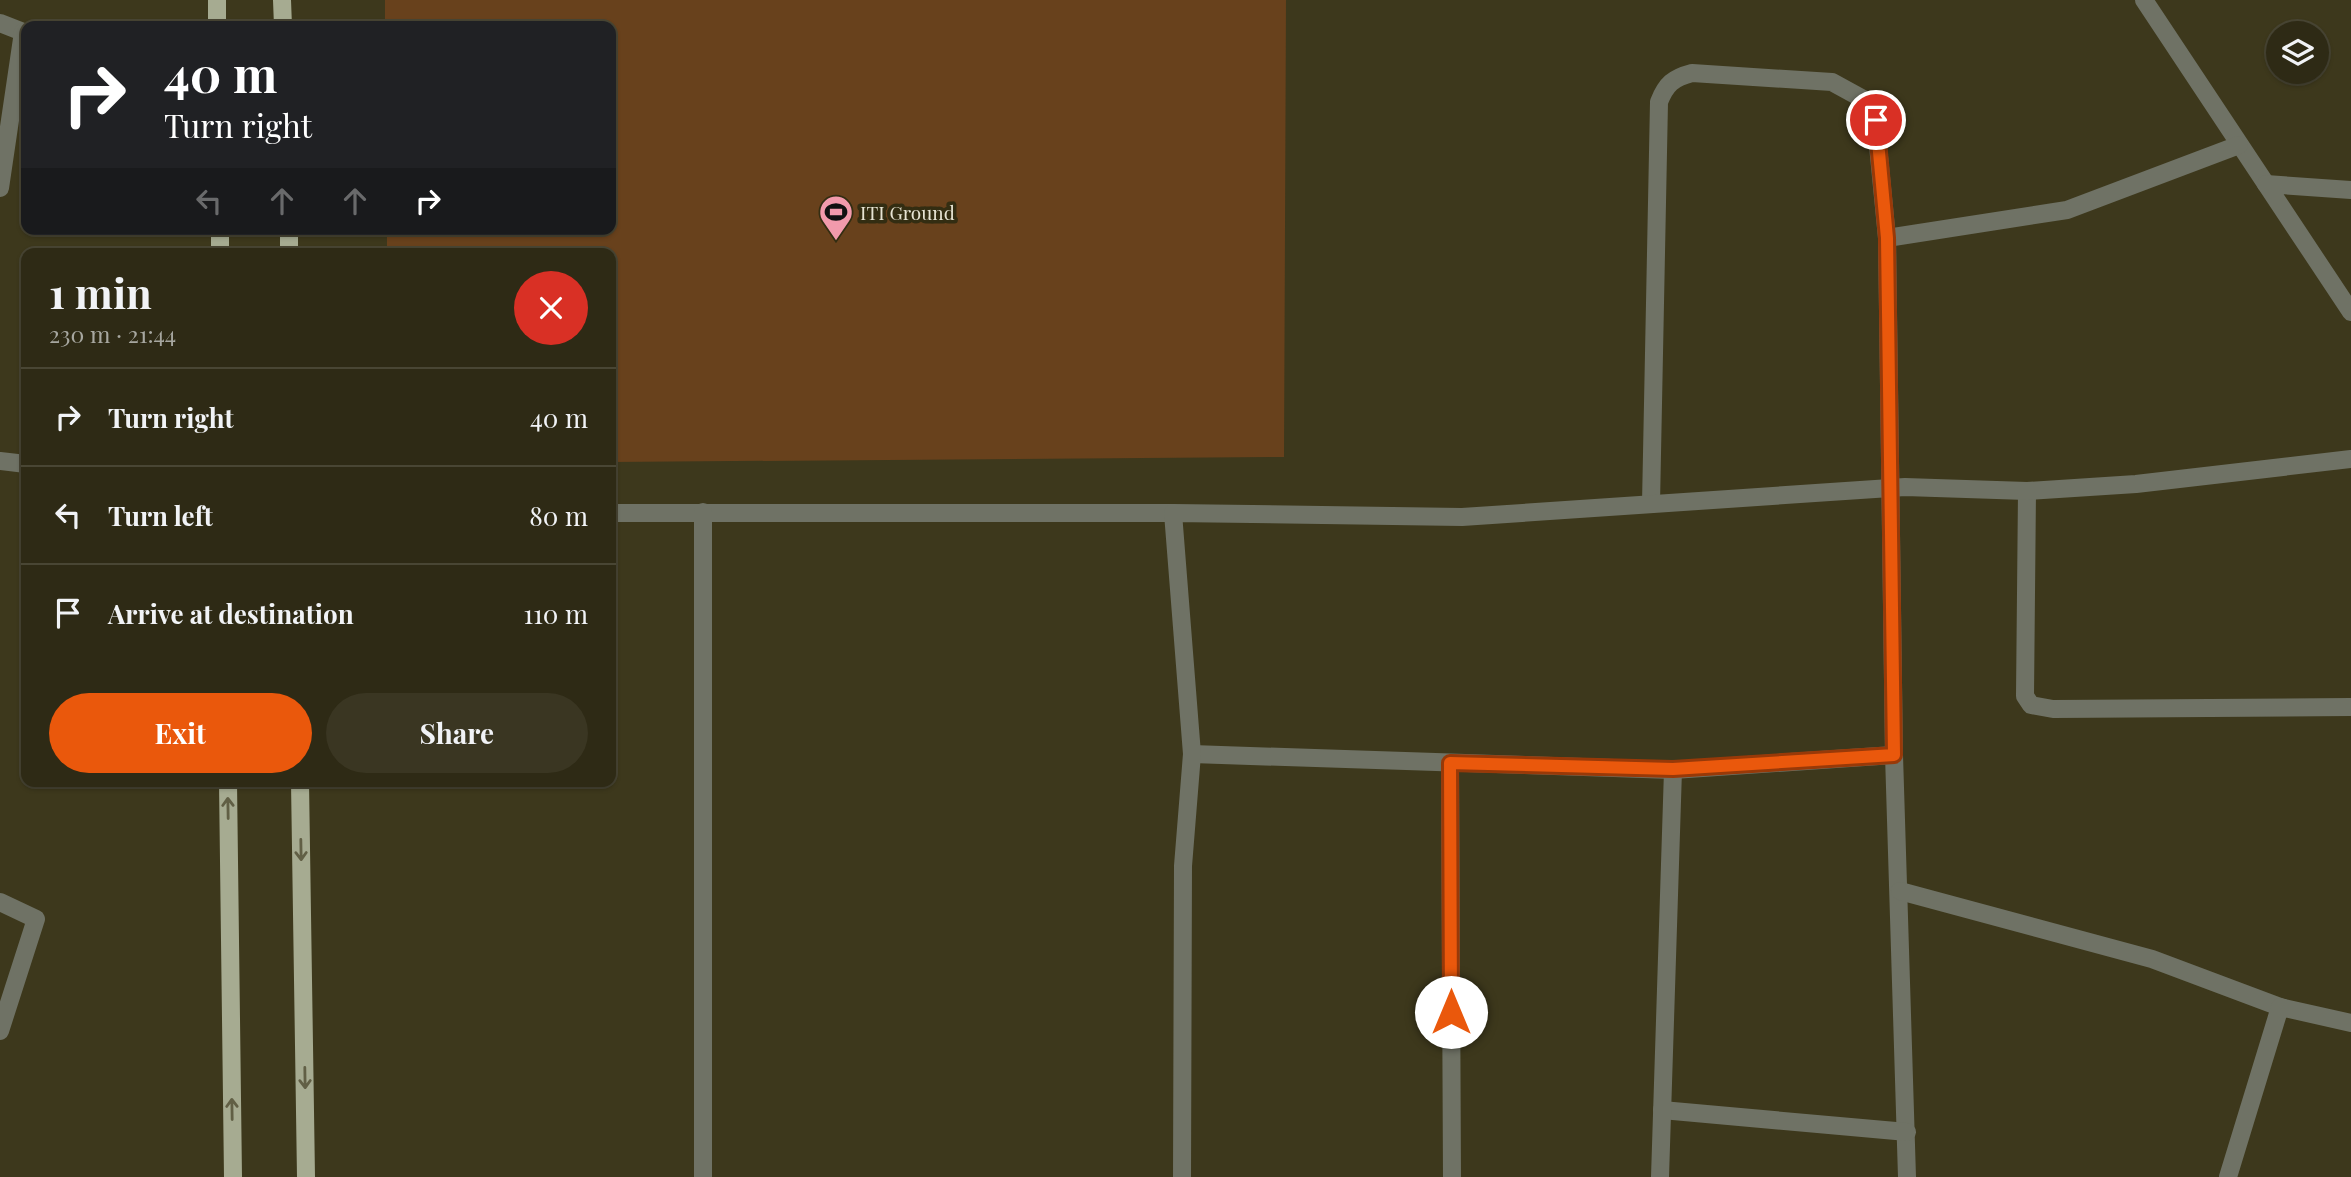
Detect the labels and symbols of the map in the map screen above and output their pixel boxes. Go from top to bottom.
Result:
pin [1846,90,1906,150]
sports icon: ITI Ground [817,193,855,242]
place label: ITI Ground [860,199,955,225]
one-way arrow [221,797,235,820]
one-way arrow [295,839,308,862]
position arrow [1414,975,1488,1049]
one-way arrow [298,1066,311,1089]
one-way arrow [226,1098,239,1121]

